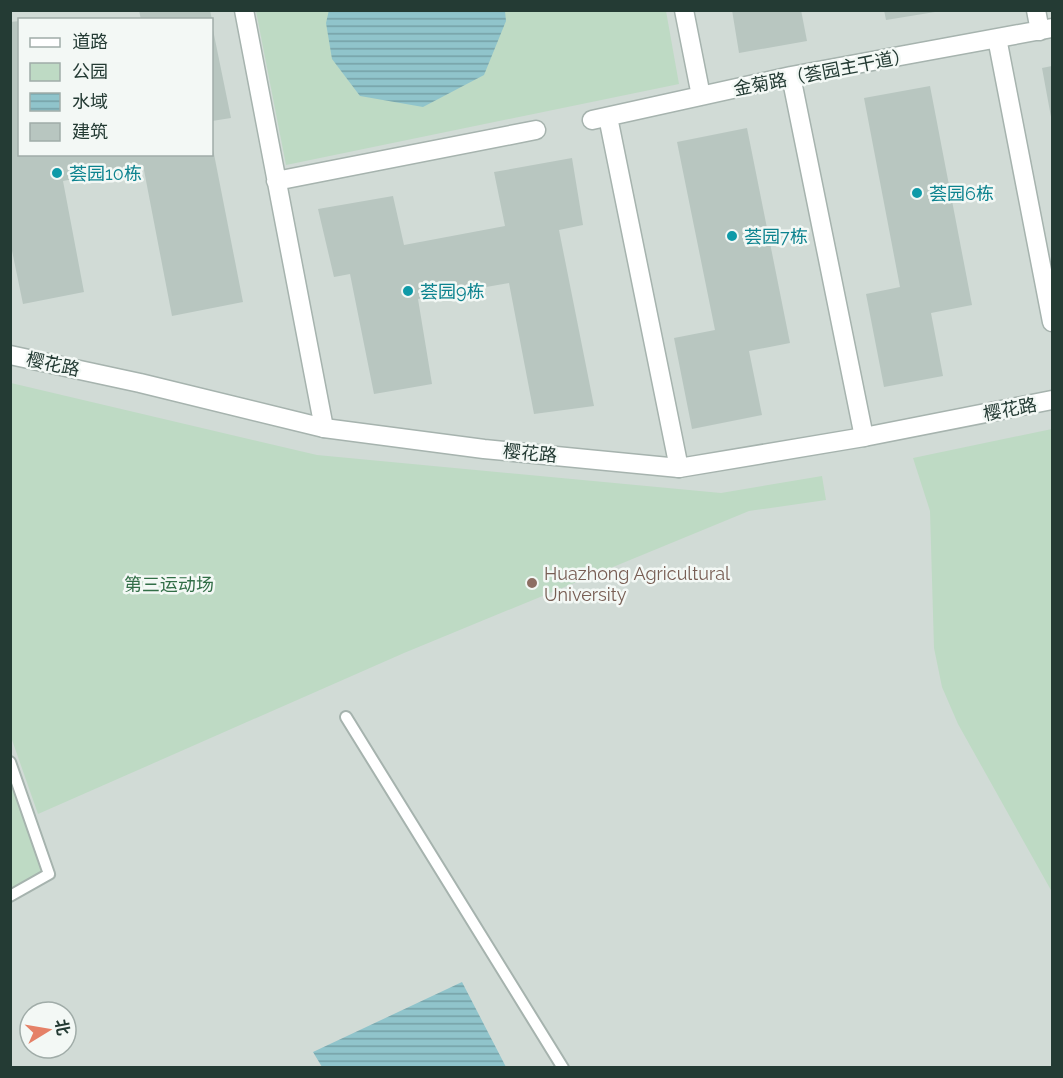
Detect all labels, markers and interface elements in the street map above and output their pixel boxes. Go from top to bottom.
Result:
legend [18,18,213,156]
text: 道路 [72,31,108,52]
street label: 金菊路（荟园主干道） [732,45,912,99]
text: 公园 [72,61,108,82]
text: 水域 [72,91,108,112]
text: 建筑 [72,121,108,142]
place label: 荟园10栋 [69,163,142,184]
marker: 荟园10栋 [50,166,64,180]
place label: 荟园6栋 [929,183,994,204]
marker: 荟园6栋 [910,186,924,200]
place label: 荟园7栋 [744,226,808,247]
marker: 荟园7栋 [725,229,739,243]
place label: 荟园9栋 [420,281,485,302]
marker: 荟园9栋 [401,284,415,298]
street label: 樱花路 [24,348,82,380]
street label: 樱花路 [981,394,1039,424]
street label: 樱花路 [502,440,558,466]
place label: Huazhong Agricultural University [544,563,730,605]
park label: 第三运动场 [124,574,214,595]
marker: Huazhong Agricultural University [525,576,539,590]
north arrow [18,1000,78,1060]
text: 北 [51,1018,73,1037]

